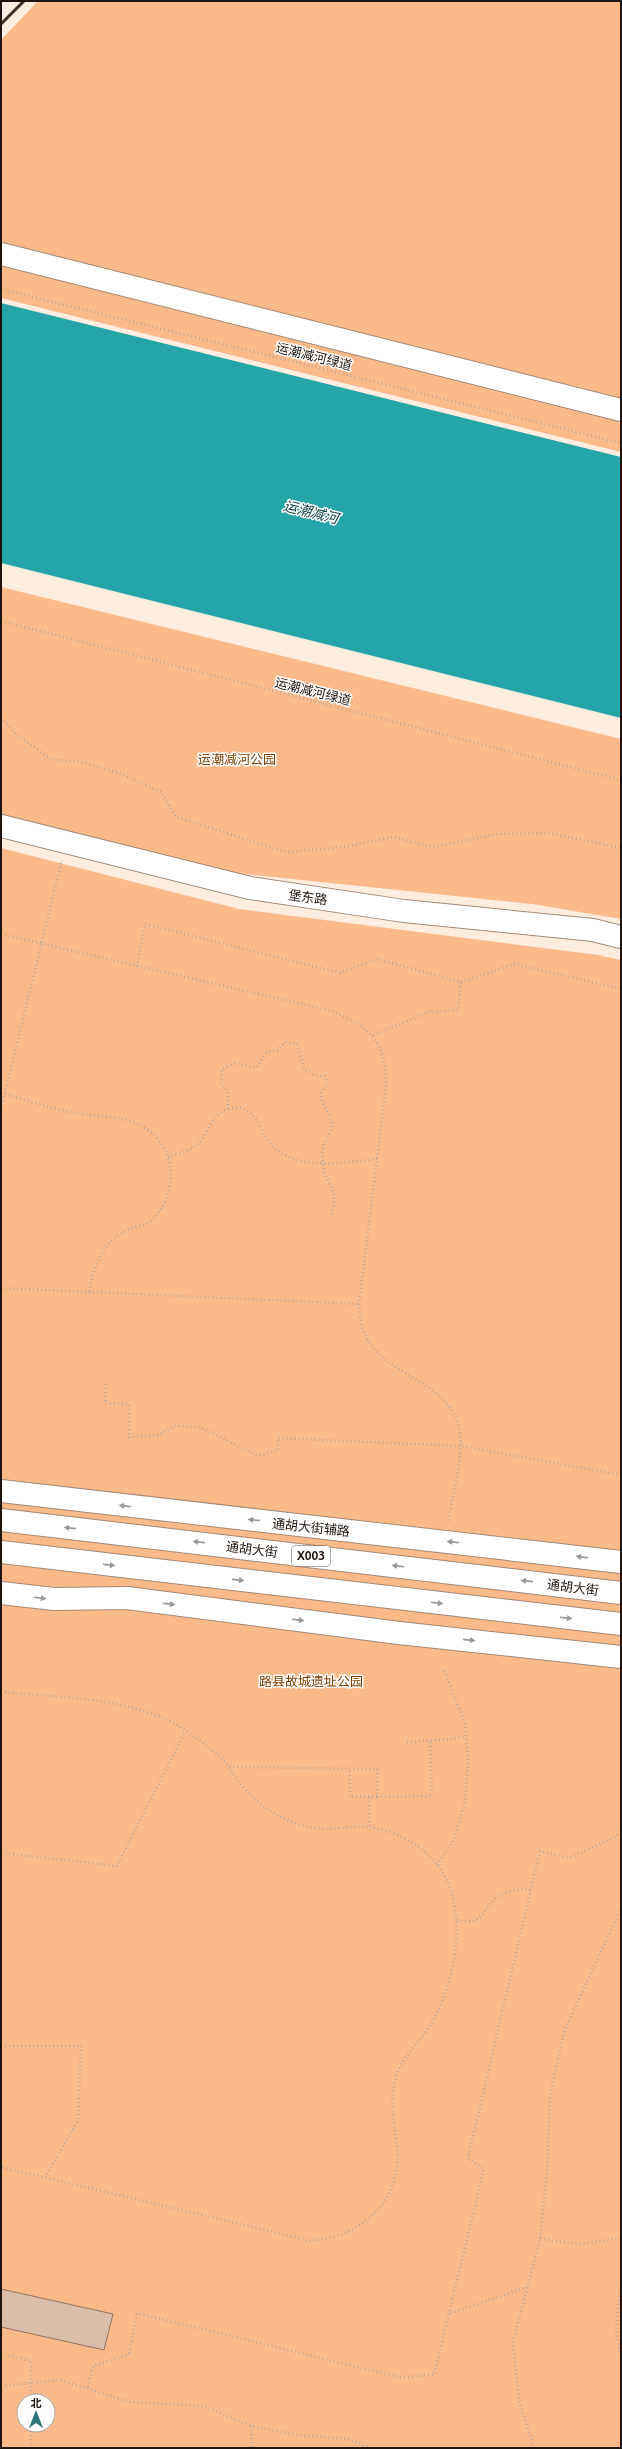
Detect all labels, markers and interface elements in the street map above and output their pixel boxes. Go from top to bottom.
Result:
street label: 运潮减河绿道 [274,340,354,372]
water label: 运潮减河 [282,497,343,527]
street label: 运潮减河绿道 [273,675,353,707]
park label: 运潮减河公园 [198,752,276,766]
street label: 堡东路 [288,887,328,907]
one-way arrow [119,1503,131,1509]
street label: 通胡大街辅路 [271,1516,351,1538]
one-way arrow [248,1517,260,1524]
one-way arrow [64,1524,76,1531]
one-way arrow [193,1539,205,1546]
street label: 通胡大街 [225,1539,279,1559]
one-way arrow [447,1539,459,1545]
road number: X003 [292,1546,330,1566]
one-way arrow [576,1554,588,1561]
one-way arrow [103,1562,115,1568]
one-way arrow [392,1563,404,1569]
one-way arrow [232,1577,244,1584]
street label: 通胡大街 [546,1577,600,1597]
one-way arrow [521,1578,533,1585]
one-way arrow [34,1594,46,1601]
one-way arrow [163,1600,175,1607]
one-way arrow [431,1600,443,1606]
one-way arrow [560,1615,572,1621]
one-way arrow [292,1617,304,1623]
one-way arrow [463,1637,475,1644]
park label: 路县故城遗址公园 [259,1674,363,1688]
north arrow [16,2393,56,2433]
text: 北 [31,2397,42,2409]

